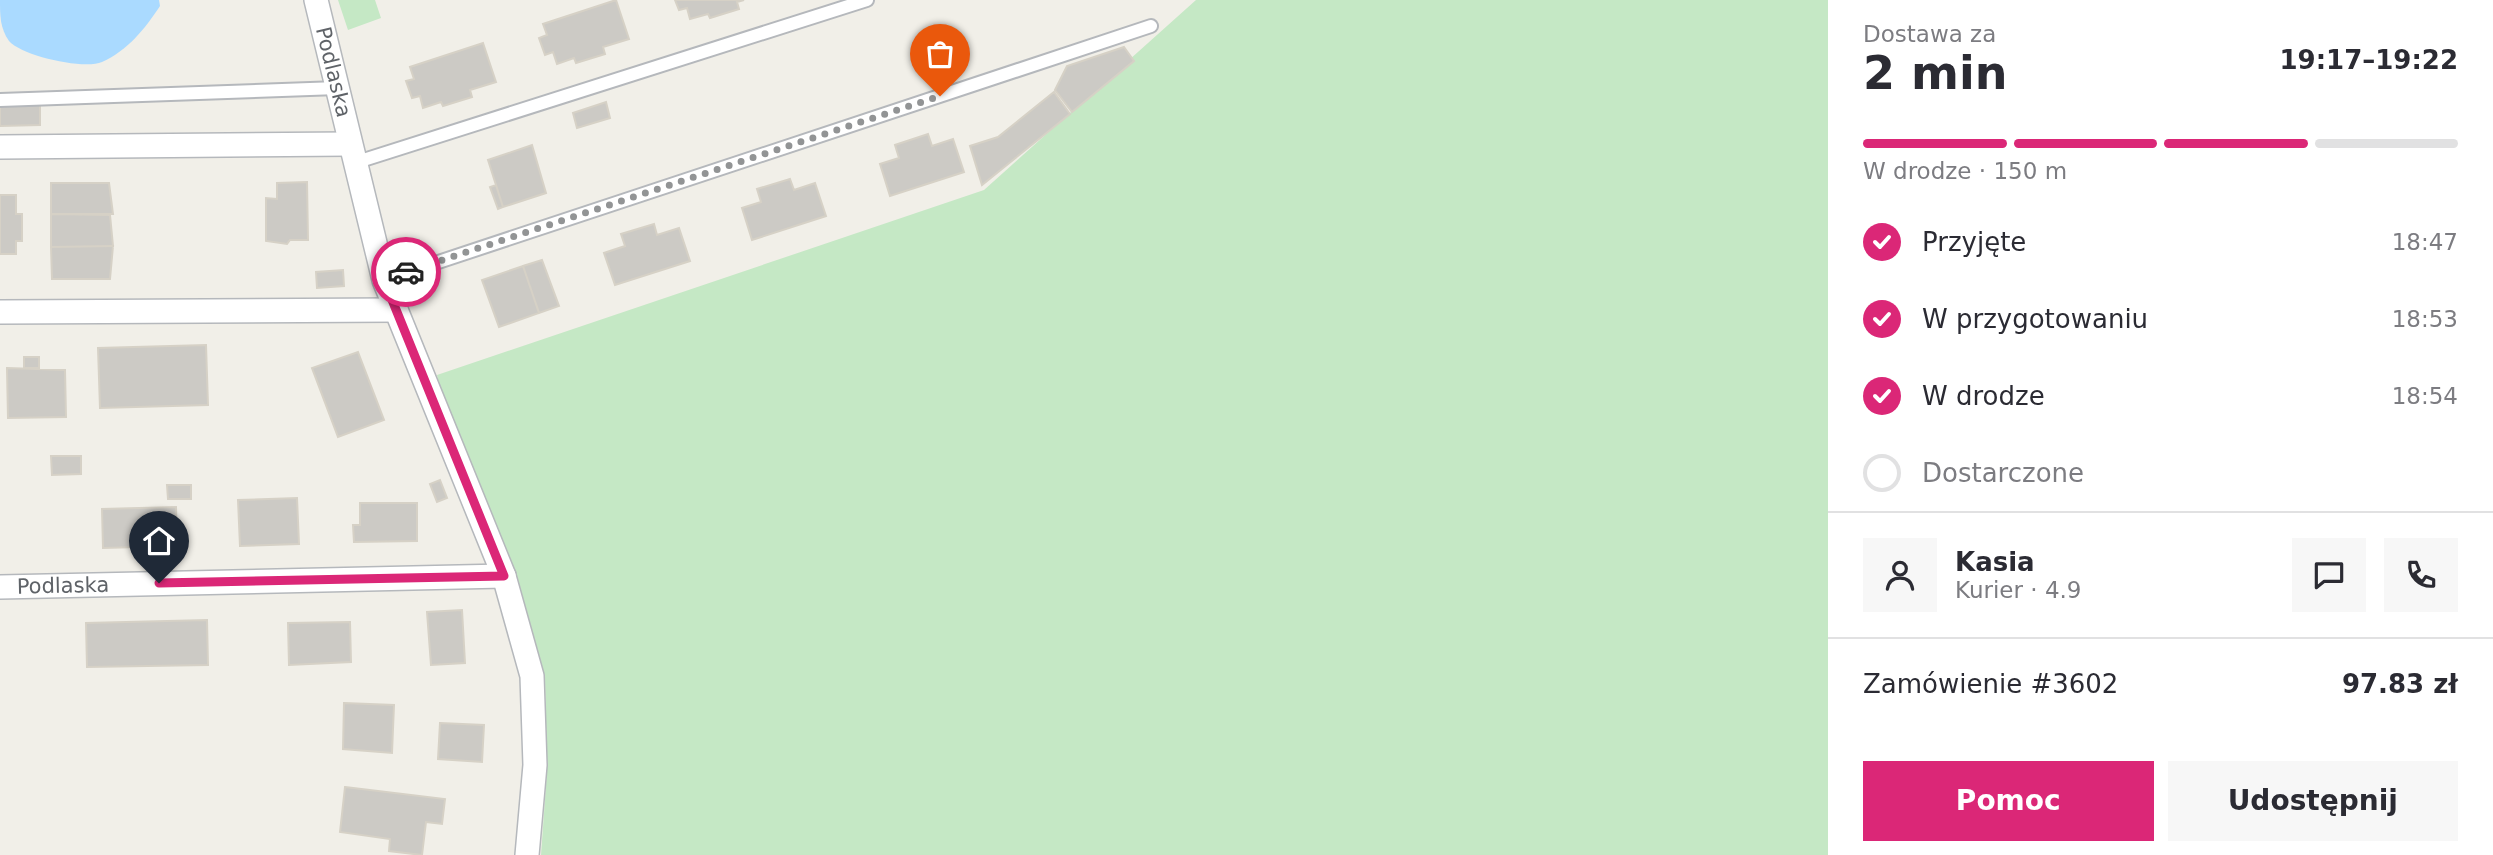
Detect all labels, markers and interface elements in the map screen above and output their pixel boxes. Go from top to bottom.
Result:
text: Dostawa za [1863,21,1996,47]
street label: Podlaska [311,24,356,120]
pin [910,24,970,96]
icon: bag [921,35,959,73]
text: 19:17–19:22 [2279,45,2458,75]
text: 2 min [1863,46,2007,100]
text: W drodze · 150 m [1863,158,2067,184]
icon: check [1863,223,1901,261]
text: Przyjęte [1922,227,2026,257]
text: 18:47 [2392,229,2458,255]
courier [371,237,441,307]
icon: car [387,253,425,291]
icon: check [1863,300,1901,338]
text: W przygotowaniu [1922,304,2148,334]
text: 18:53 [2392,306,2458,332]
icon: check [1863,377,1901,415]
text: W drodze [1922,381,2045,411]
text: 18:54 [2392,383,2458,409]
text: Dostarczone [1922,458,2084,488]
pin [129,511,189,583]
icon: home [140,522,178,560]
button: person [1863,538,1937,612]
button: chat [2292,538,2366,612]
button: phone [2384,538,2458,612]
text: Kasia [1955,547,2035,577]
street label: Podlaska [16,573,109,599]
text: Kurier · 4.9 [1955,577,2081,603]
text: Zamówienie #3602 [1863,669,2118,699]
text: 97.83 zł [2342,669,2458,699]
button: Pomoc [1863,761,2154,841]
button: Udostępnij [2168,761,2458,841]

